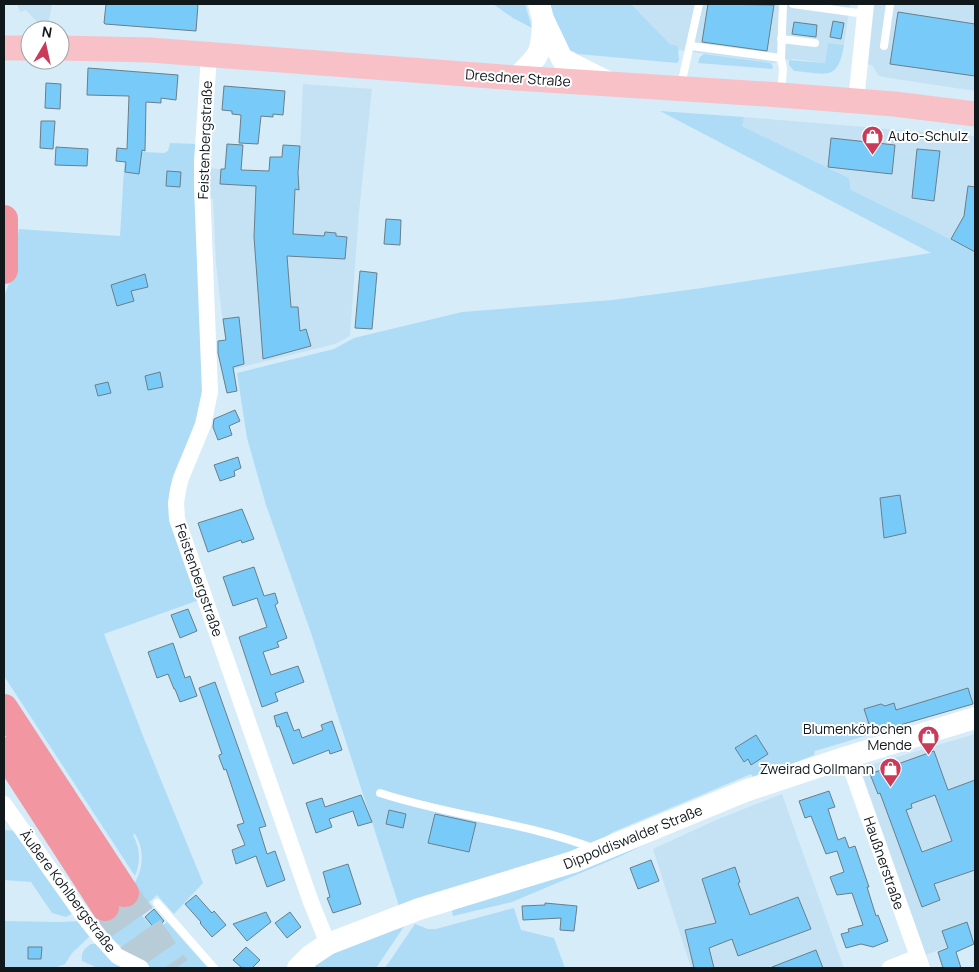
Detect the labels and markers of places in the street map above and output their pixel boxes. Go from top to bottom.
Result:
shop icon: Auto-Schulz [860,124,884,155]
place label: Auto-Schulz [888,126,968,145]
place label: Blumenkörbchen Mende [803,719,912,754]
shop icon: Blumenkörbchen Mende [916,725,940,756]
shop icon: Zweirad Gollmann [878,757,902,788]
place label: Zweirad Gollmann [760,759,874,778]

